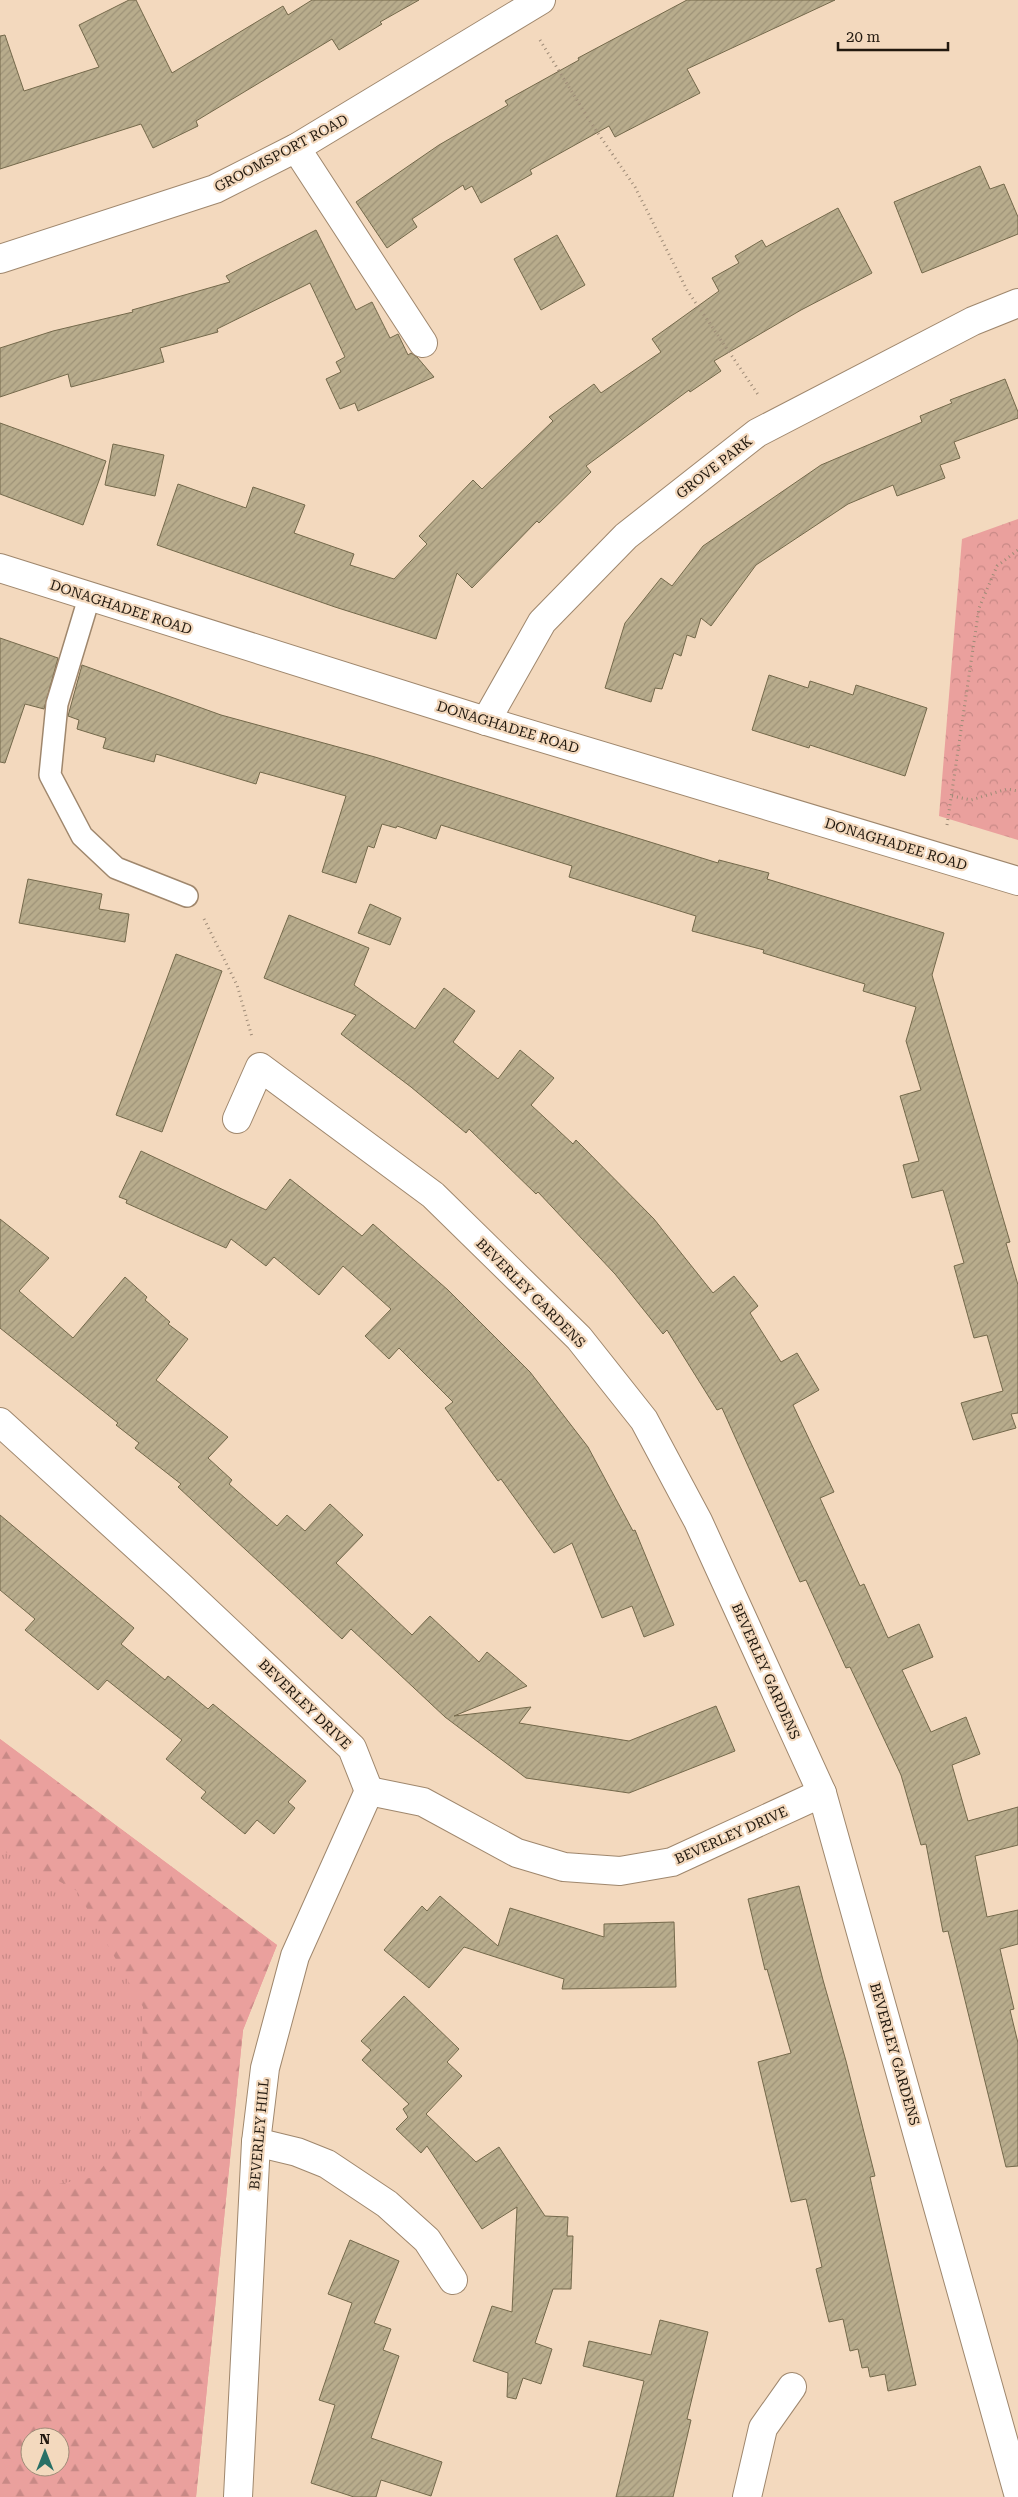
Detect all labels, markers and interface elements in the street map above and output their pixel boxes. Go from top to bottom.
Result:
scale bar [838,20,948,52]
text: 20 m [846,28,881,46]
street label: GROOMSPORT ROAD [212,111,351,195]
street label: GROVE PARK [673,432,755,502]
street label: DONAGHADEE ROAD [48,576,194,638]
street label: DONAGHADEE ROAD [435,698,581,756]
street label: DONAGHADEE ROAD [823,815,969,873]
street label: BEVERLEY GARDENS [473,1235,589,1351]
street label: BEVERLEY GARDENS [729,1600,803,1742]
street label: BEVERLEY DRIVE [256,1656,354,1752]
street label: BEVERLEY DRIVE [672,1803,790,1867]
street label: BEVERLEY GARDENS [867,1981,923,2127]
street label: BEVERLEY HILL [246,2077,272,2190]
north arrow [20,2427,70,2477]
text: N [40,2431,51,2447]

